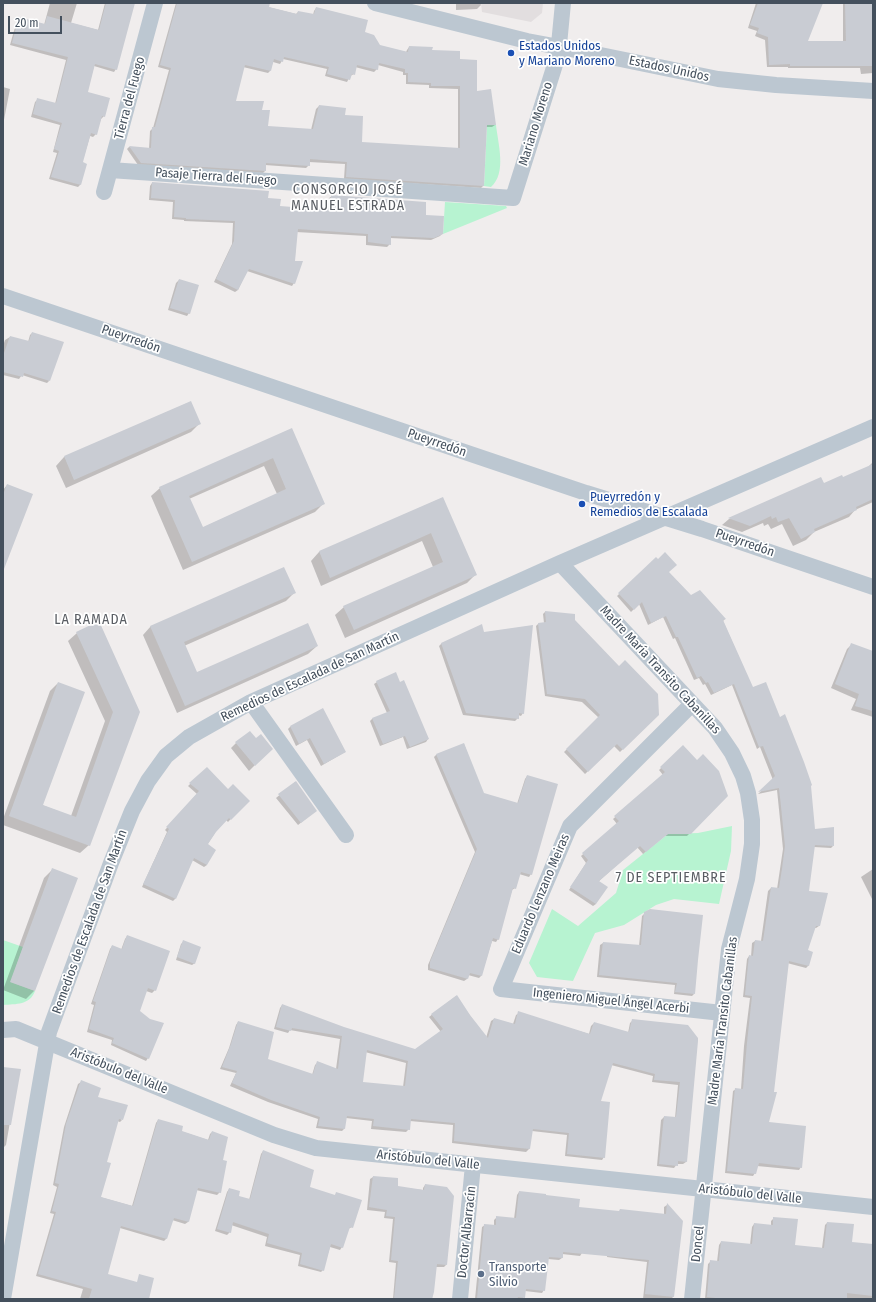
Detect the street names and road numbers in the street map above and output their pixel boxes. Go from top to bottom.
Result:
street label: Estados Unidos [627,53,711,85]
street label: Tierra del Fuego [111,55,149,141]
street label: Mariano Moreno [516,80,556,168]
street label: Pasaje Tierra del Fuego [155,165,277,189]
street label: Pueyrredón [100,322,162,356]
street label: Pueyrredón [406,426,468,460]
street label: Pueyrredón [714,526,776,560]
street label: Madre María Transito Cabanillas [596,603,724,737]
street label: Remedios de Escalada de San Martín [218,629,402,725]
street label: Remedios de Escalada de San Martín [49,828,131,1016]
street label: Eduardo Lenzano Meiras [509,832,573,956]
street label: Madre María Transito Cabanillas [705,936,741,1106]
street label: Ingeniero Miguel Ángel Acerbi [532,985,690,1017]
street label: Aristóbulo del Valle [68,1044,170,1098]
street label: Aristóbulo del Valle [376,1147,480,1173]
street label: Aristóbulo del Valle [698,1181,802,1207]
street label: Doctor Albarracín [454,1185,480,1279]
street label: Doncel [688,1225,708,1263]

